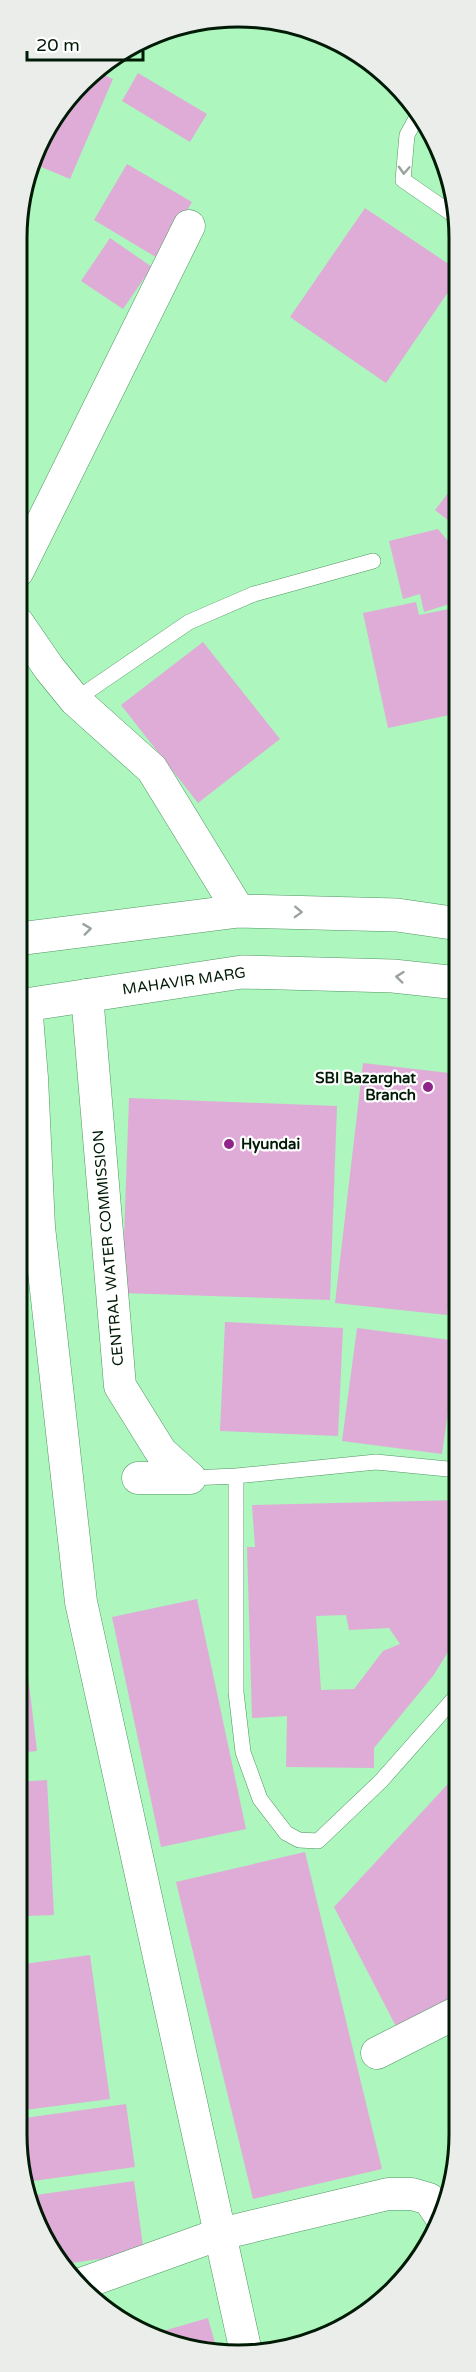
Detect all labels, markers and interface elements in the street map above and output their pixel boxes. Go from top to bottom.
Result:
scale bar [27,24,142,62]
text: 20 m [36,34,80,56]
one-way arrow [398,165,411,174]
one-way arrow [293,906,302,919]
one-way arrow [82,923,92,936]
street label: MAHAVIR MARG [121,963,247,999]
one-way arrow [396,971,405,984]
place label: SBI Bazarghat Branch [315,1069,416,1104]
marker: SBI Bazarghat Branch [421,1080,435,1094]
street label: CENTRAL WATER COMMISSION [89,1129,127,1367]
place label: Hyundai [241,1135,300,1154]
marker: Hyundai [222,1137,236,1151]

